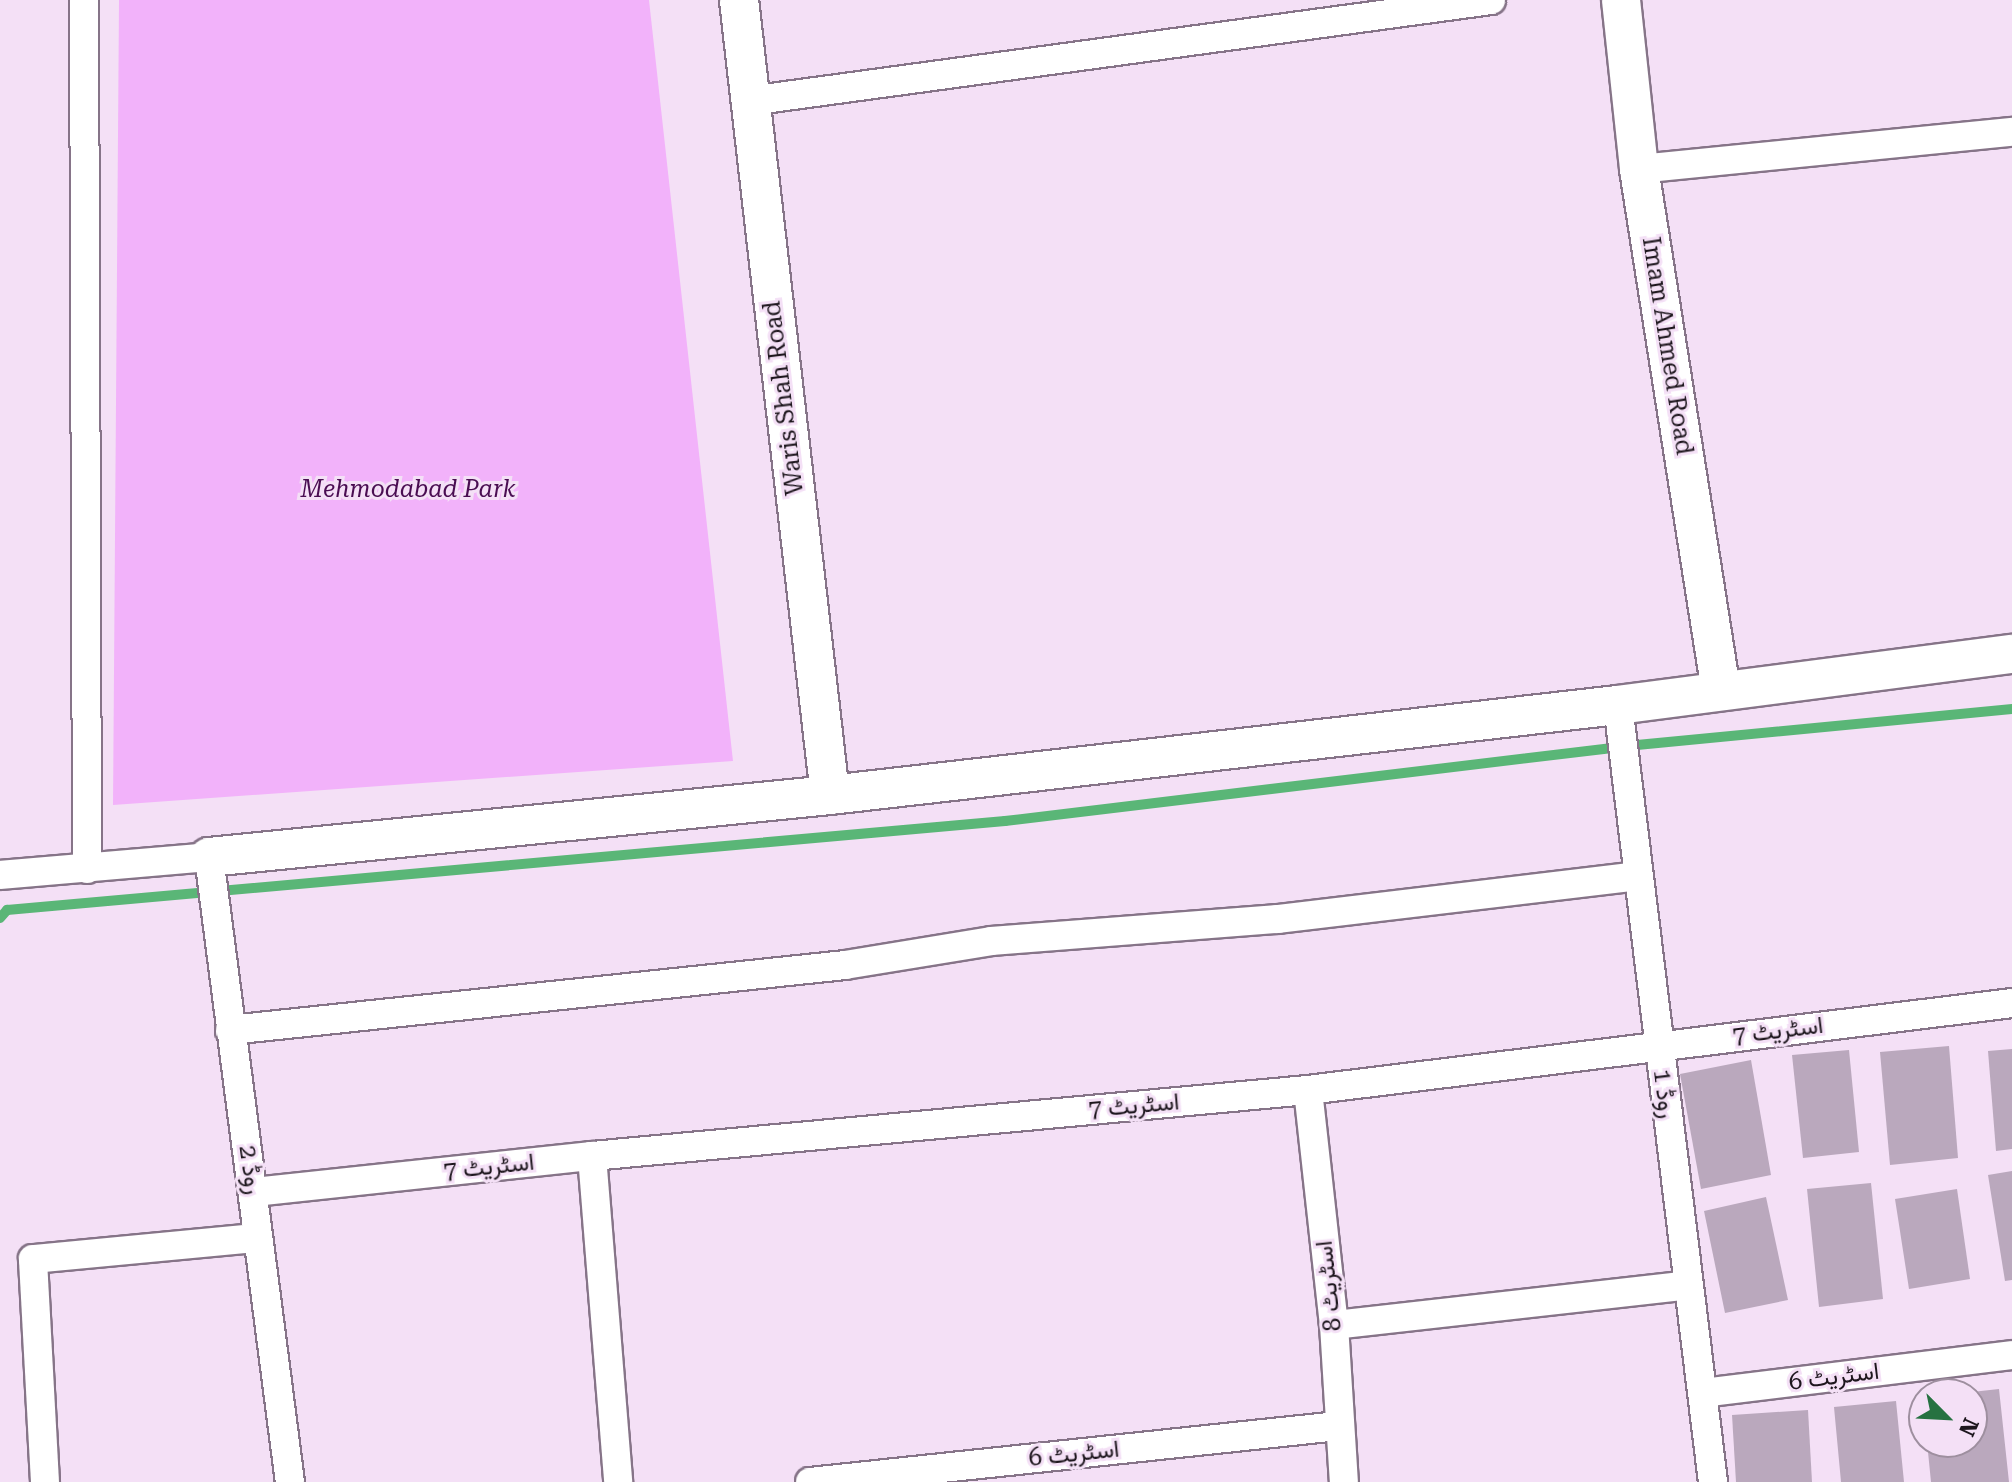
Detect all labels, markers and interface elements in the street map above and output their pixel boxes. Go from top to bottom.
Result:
street label: Imam Ahmed Road [1636,235,1698,457]
street label: Waris Shah Road [758,299,810,497]
park label: Mehmodabad Park [300,476,516,504]
street label: اسٹریٹ 7 [1731,1011,1825,1051]
street label: روڈ 1 [1647,1068,1681,1120]
street label: اسٹریٹ 7 [1087,1088,1181,1124]
street label: روڈ 2 [232,1143,268,1197]
street label: اسٹریٹ 7 [442,1148,536,1186]
street label: اسٹریٹ 8 [1310,1239,1348,1333]
street label: اسٹریٹ 6 [1787,1357,1881,1397]
north arrow [1908,1378,1988,1458]
text: N [1954,1414,1983,1440]
street label: اسٹریٹ 6 [1027,1435,1121,1473]

